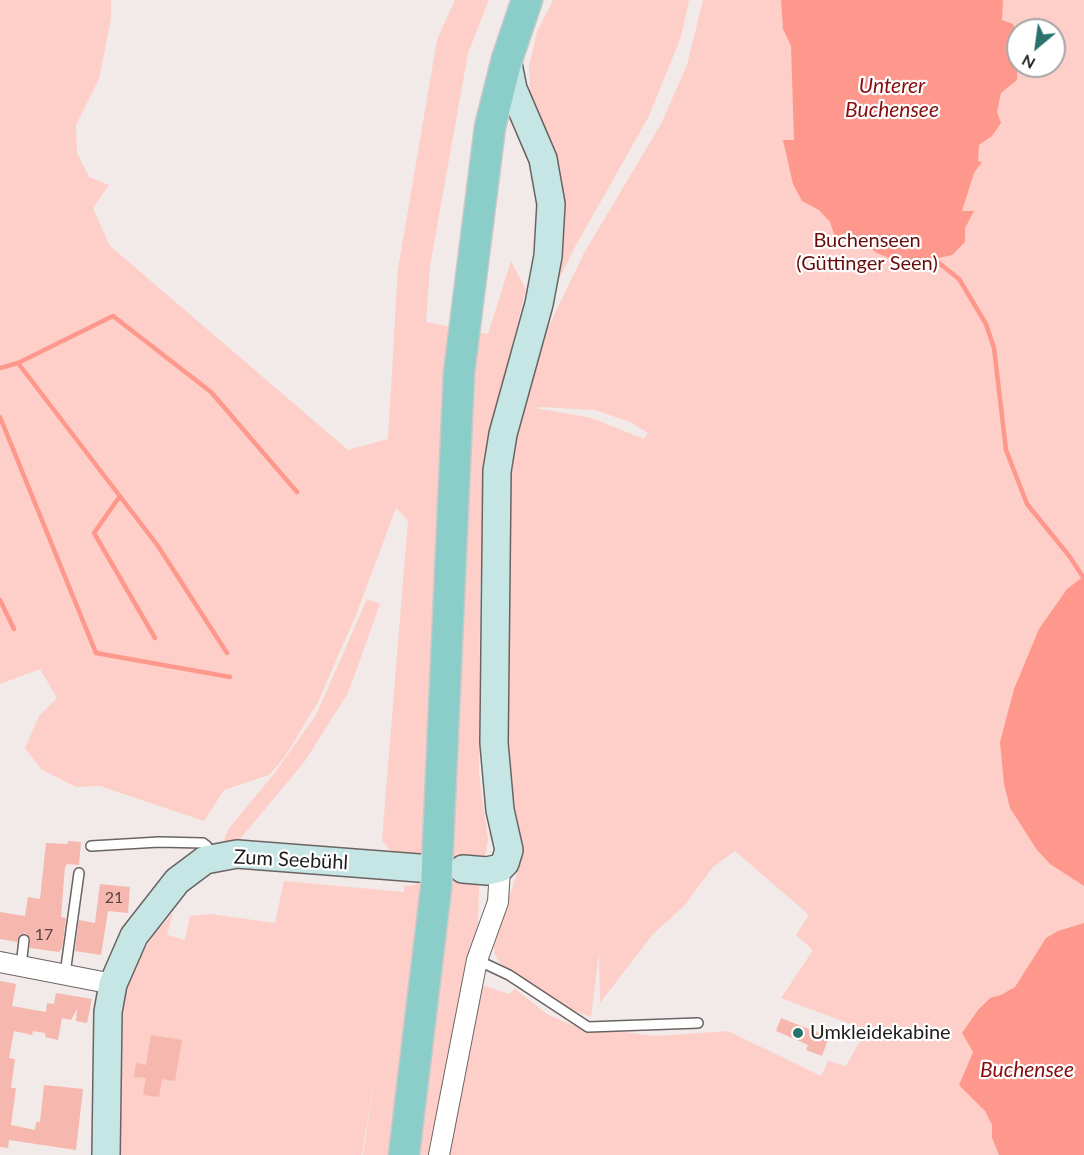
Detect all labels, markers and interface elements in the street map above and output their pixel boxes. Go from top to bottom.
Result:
north arrow [1006,18,1066,78]
text: N [1018,51,1038,74]
water label: Unterer Buchensee [845,73,939,123]
park label: Buchenseen (Güttinger Seen) [796,229,938,276]
street label: Zum Seebühl [233,845,349,875]
house number: 21 [105,888,123,908]
house number: 17 [35,925,53,945]
place label: Umkleidekabine [810,1021,951,1045]
marker: Umkleidekabine [791,1026,805,1040]
water label: Buchensee [980,1057,1074,1083]

